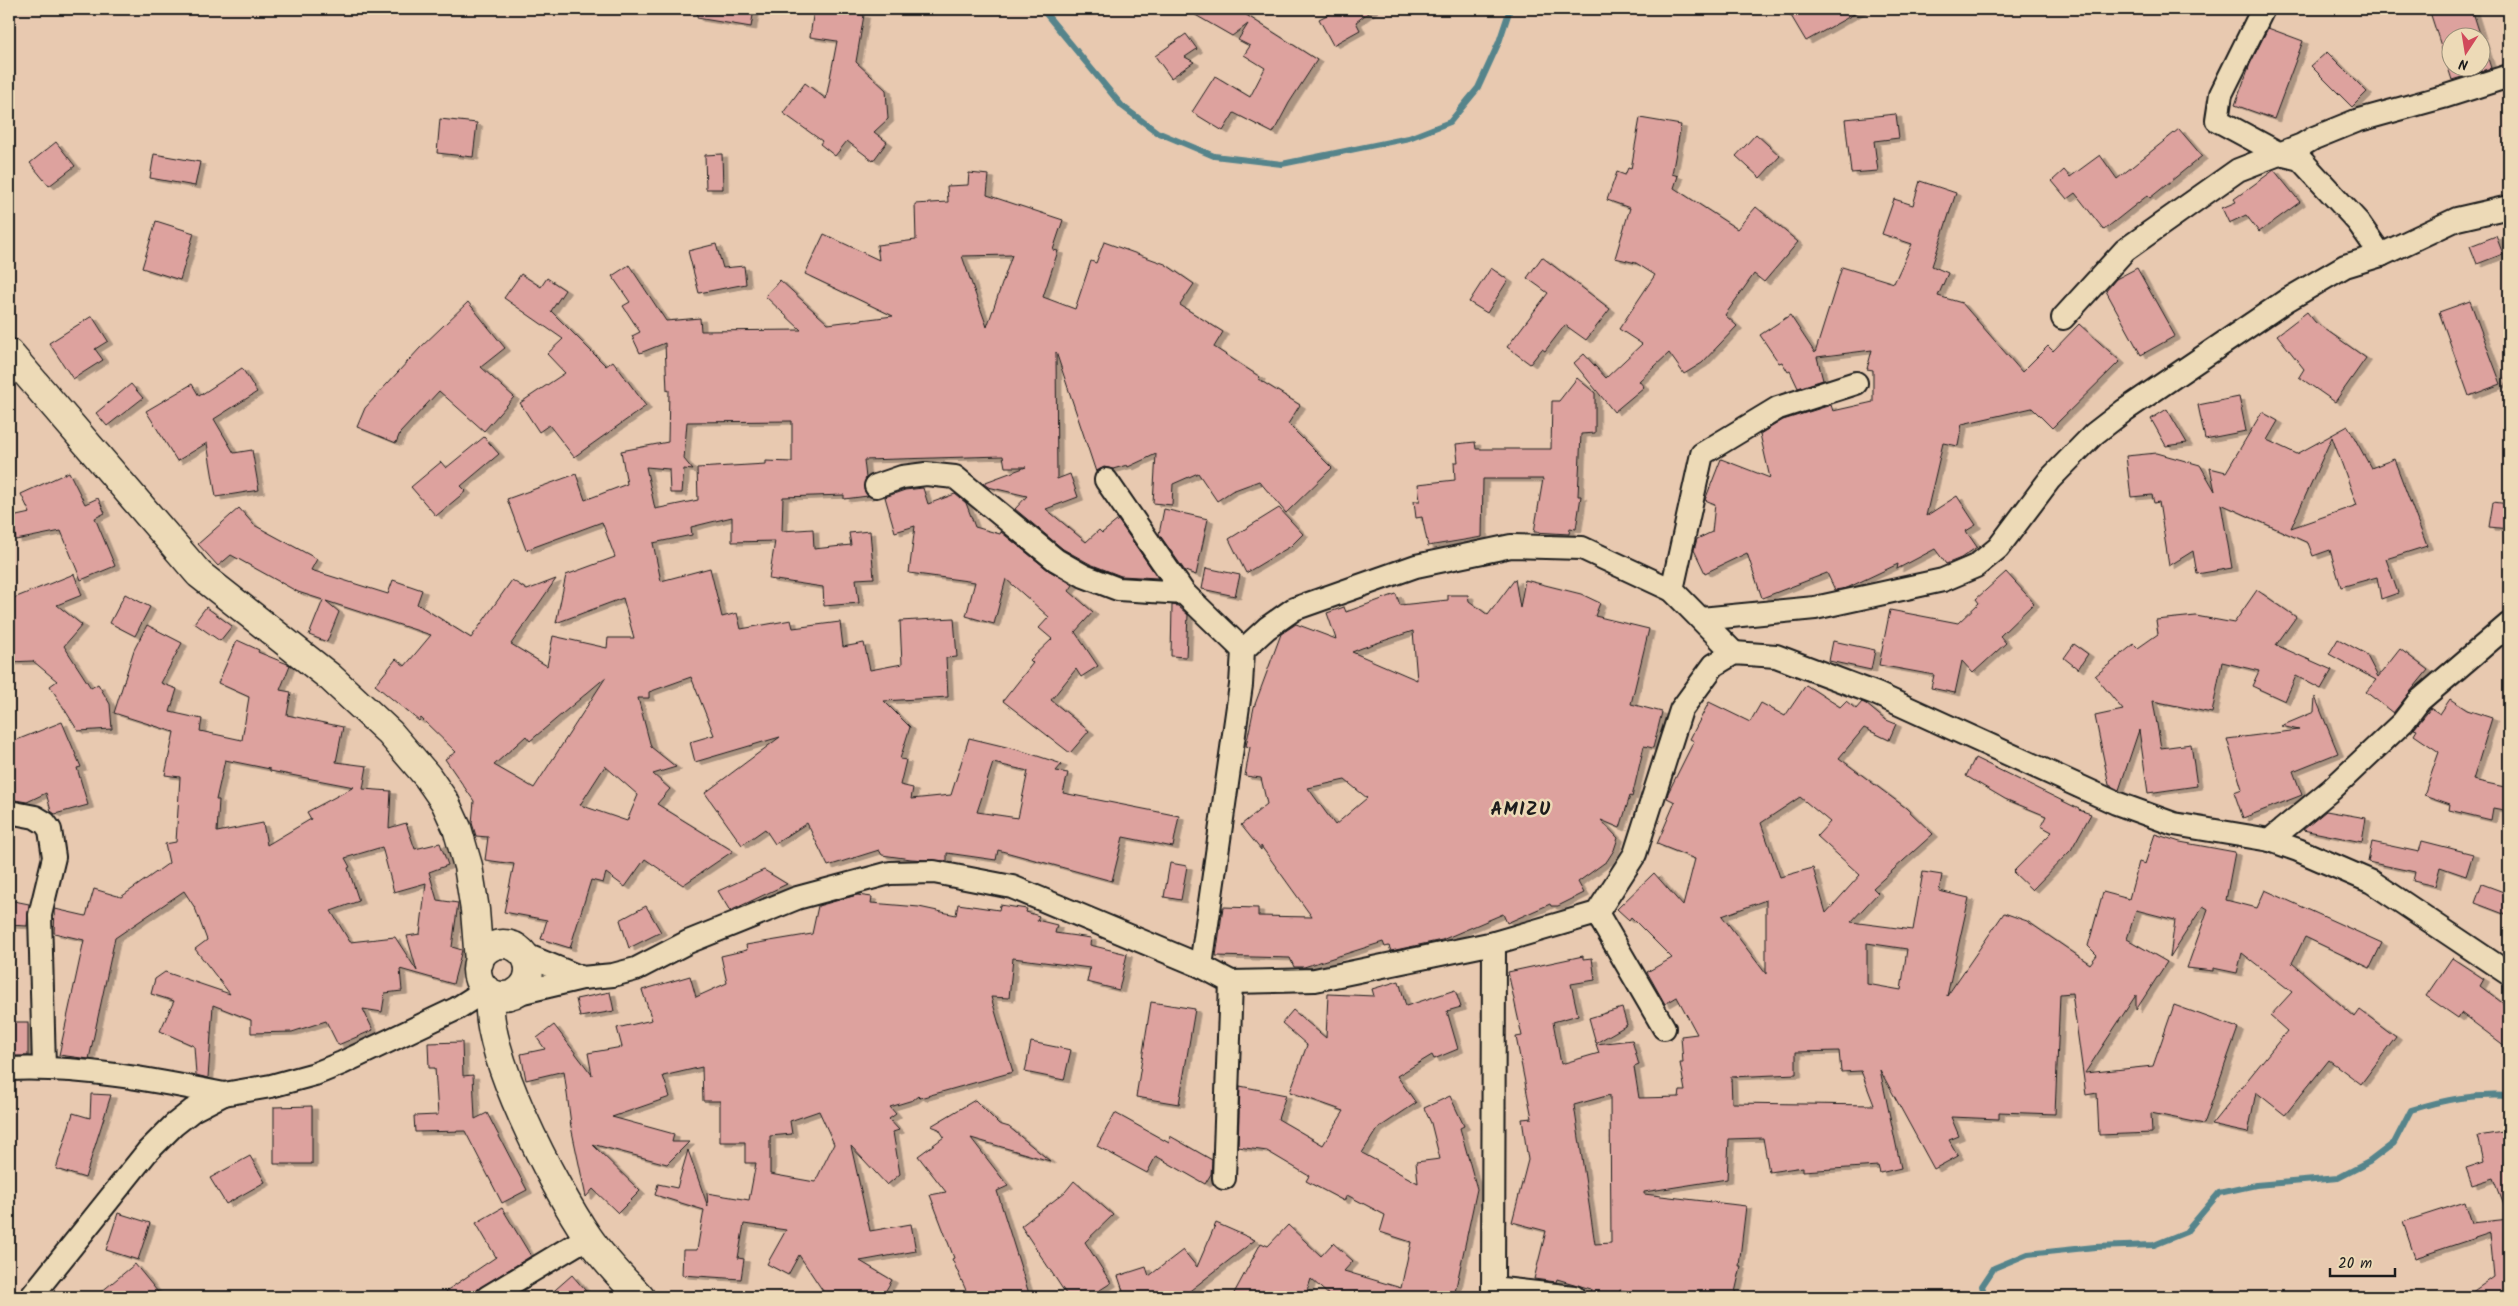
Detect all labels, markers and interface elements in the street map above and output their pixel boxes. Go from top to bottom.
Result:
north arrow [2440,28,2490,78]
text: N [2457,52,2470,75]
district label: AMIZU [1491,795,1551,825]
scale bar [2330,1246,2396,1278]
text: 20 m [2338,1252,2372,1276]

